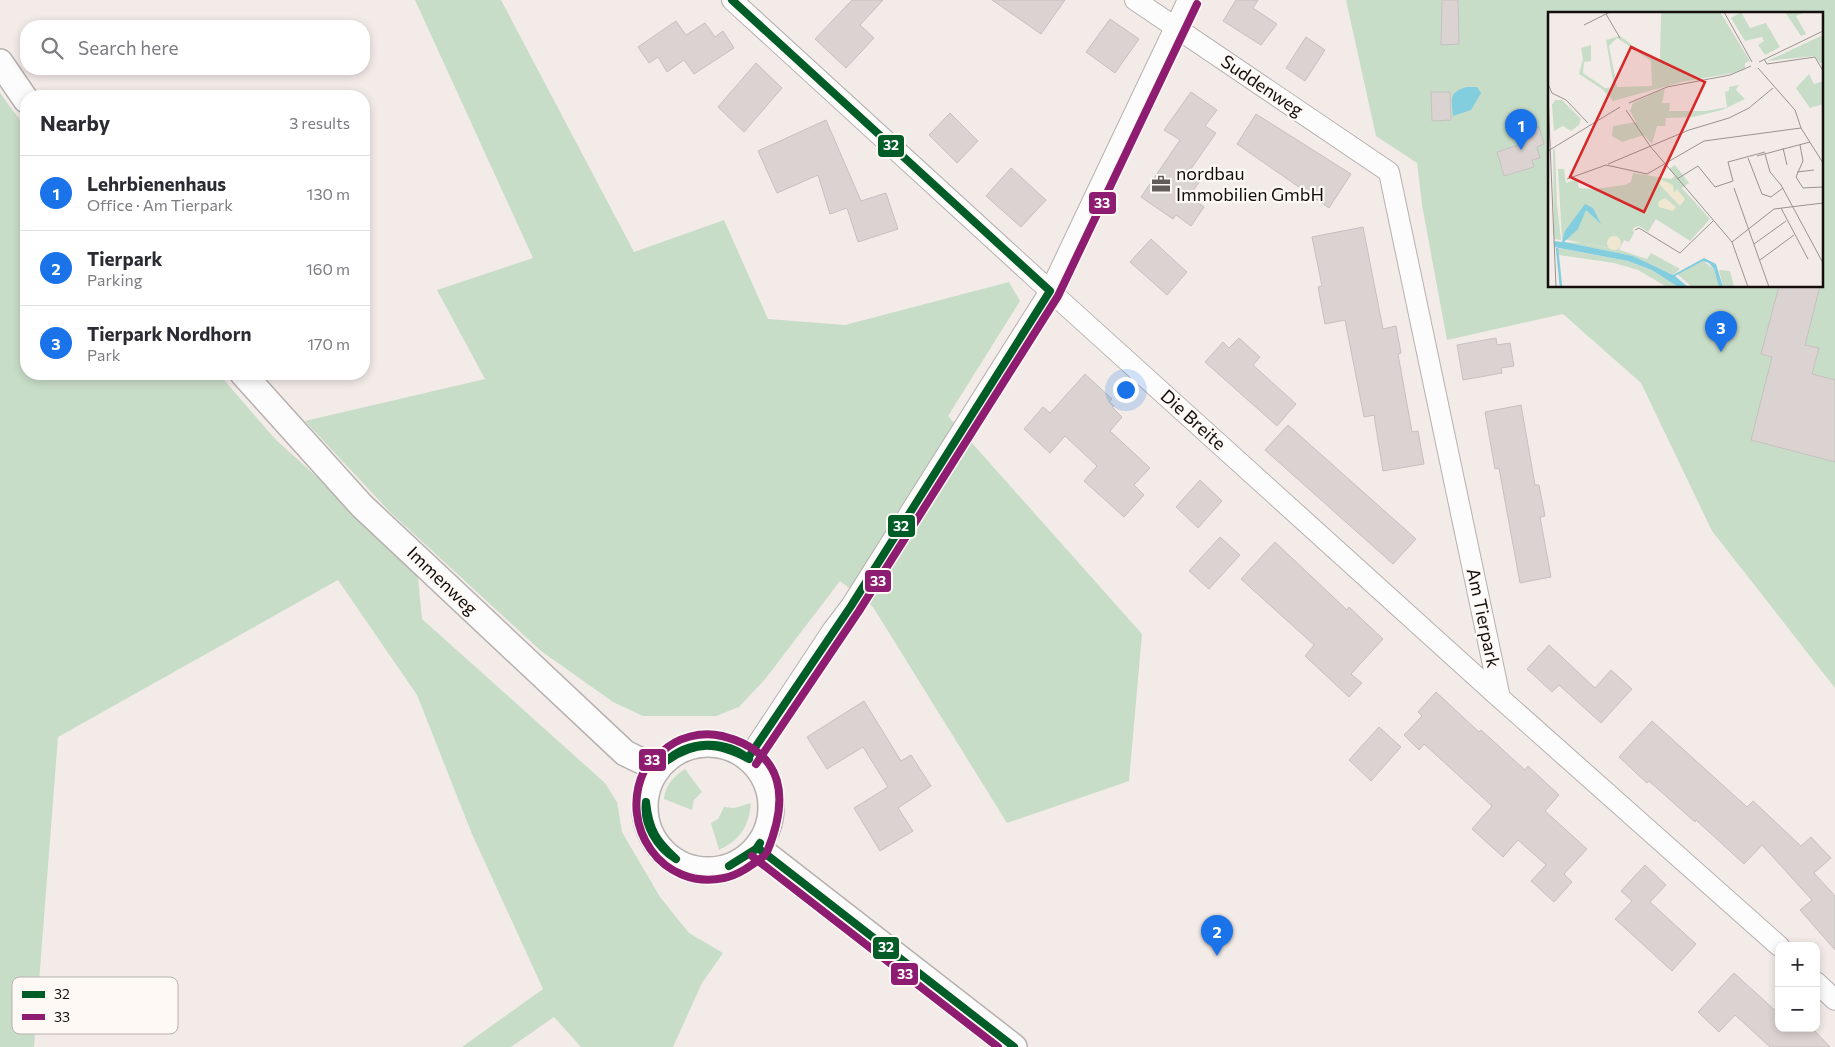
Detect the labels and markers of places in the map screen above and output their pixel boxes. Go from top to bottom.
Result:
pin: 1 [1505,109,1537,150]
place label: nordbau Immobilien GmbH [1176,162,1324,205]
office icon: nordbau Immobilien GmbH [1150,173,1172,195]
pin: 3 [1705,311,1737,352]
pin: 2 [1201,915,1233,956]

